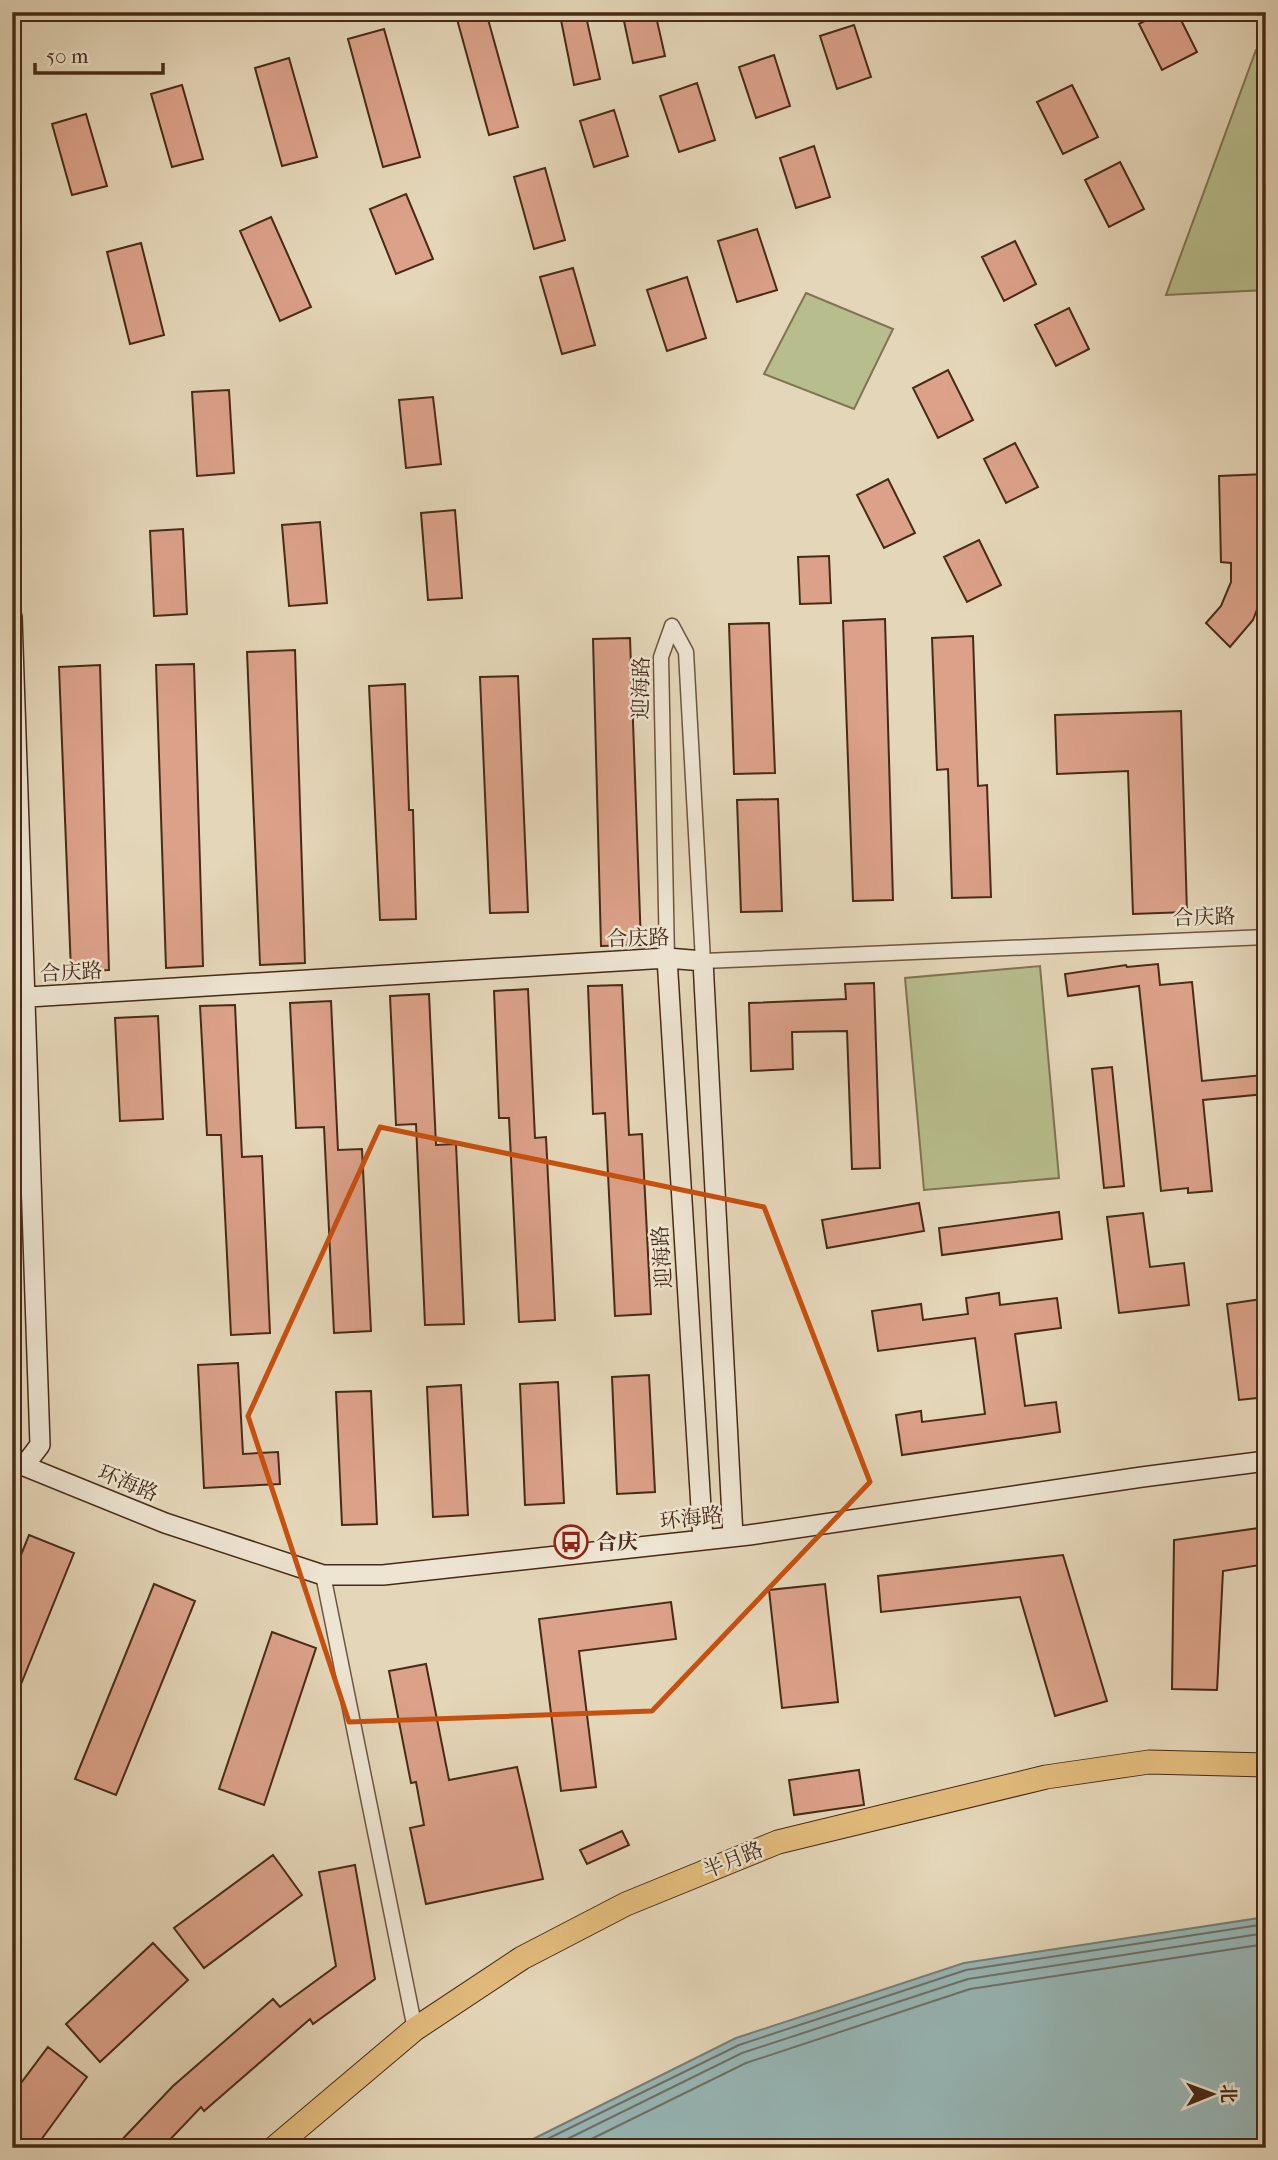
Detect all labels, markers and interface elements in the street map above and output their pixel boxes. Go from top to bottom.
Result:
scale bar [35,32,163,76]
text: 50 m [46,44,89,68]
street label: 迎海路 [628,656,654,720]
street label: 合庆路 [1172,904,1236,930]
street label: 合庆路 [606,925,670,951]
street label: 合庆路 [39,958,103,986]
street label: 迎海路 [648,1225,676,1289]
street label: 环海路 [94,1460,162,1506]
street label: 环海路 [658,1502,724,1534]
bus stop icon: 合庆 [552,1523,590,1561]
place label: 合庆 [596,1530,638,1554]
street label: 半月路 [699,1837,767,1883]
north arrow [1176,2058,1246,2128]
text: 北 [1217,2084,1239,2103]

